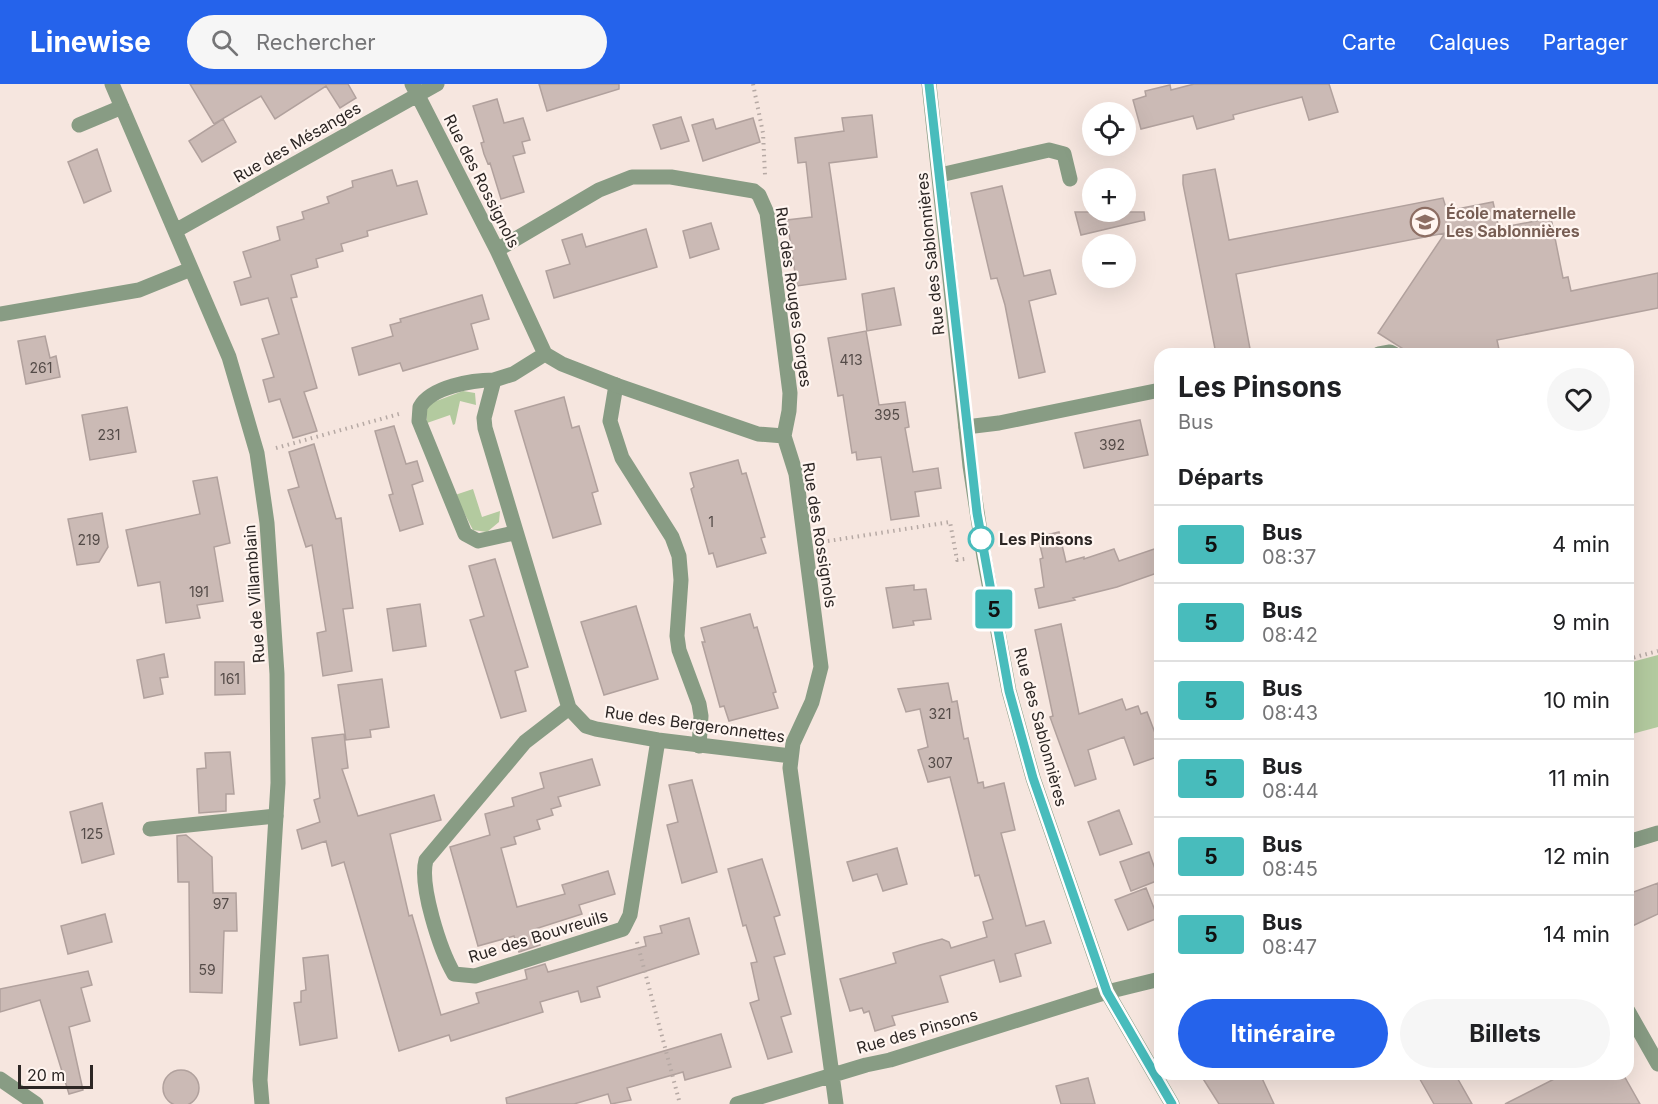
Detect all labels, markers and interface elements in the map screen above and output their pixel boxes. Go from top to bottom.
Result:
search box [187,15,607,69]
text: Linewise [30,25,151,59]
icon: search [208,26,241,59]
text: Rechercher [256,29,376,55]
text: Carte [1342,30,1396,55]
text: Calques [1429,30,1510,55]
text: Partager [1543,30,1628,55]
street label: Rue des Mésanges [230,97,364,187]
map controls [1082,102,1136,288]
button: locate [1082,102,1136,156]
street label: Rue des Rossignols [440,111,524,251]
button: + [1082,168,1136,222]
street label: Rue des Sablonnières [911,171,949,337]
place label: École maternelle Les Sablonnières [1446,203,1580,241]
street label: Rue des Rouges Gorges [771,206,817,388]
school or university icon: École maternelle Les Sablonnières [1409,206,1441,238]
button: − [1082,234,1136,288]
house number: 413 [839,351,863,368]
house number: 261 [30,359,52,376]
button: heart [1547,368,1610,431]
text: Les Pinsons [1178,370,1342,404]
house number: 395 [874,406,900,423]
text: Bus [1178,410,1213,434]
house number: 231 [98,426,120,443]
house number: 392 [1099,436,1125,453]
street label: Rue des Rossignols [799,461,841,609]
text: Départs [1178,464,1263,490]
house number: 1 [708,513,714,530]
text: Bus [1262,519,1303,545]
street label: Rue de Villamblain [239,524,269,664]
marker: Les Pinsons [968,526,994,552]
place label: Les Pinsons [999,529,1093,549]
house number: 219 [78,531,100,548]
text: 4 min [1552,531,1610,557]
text: 5 [1204,532,1218,557]
text: 08:37 [1262,545,1316,569]
house number: 191 [189,583,209,600]
line badge: 5 [974,590,1014,628]
text: 5 [987,597,1001,622]
text: Bus [1262,597,1303,623]
text: 9 min [1553,609,1610,635]
text: 5 [1204,610,1218,635]
text: 08:42 [1262,623,1318,647]
street label: Rue des Sablonnières [1010,645,1072,809]
house number: 161 [220,670,240,687]
text: Bus [1262,675,1303,701]
text: 10 min [1543,687,1610,713]
text: 5 [1204,688,1218,713]
street label: Rue des Bergeronnettes [604,701,786,747]
text: 08:43 [1262,701,1318,725]
house number: 321 [929,705,951,722]
text: Bus [1262,753,1303,779]
house number: 307 [927,754,953,771]
text: 11 min [1548,765,1610,791]
text: 5 [1204,766,1218,791]
text: 08:44 [1262,779,1319,803]
house number: 125 [81,825,103,842]
text: Bus [1262,831,1303,857]
text: 12 min [1544,843,1610,869]
text: 5 [1204,844,1218,869]
text: 08:45 [1262,857,1318,881]
house number: 97 [213,895,229,912]
street label: Rue des Bouvreuils [466,905,610,967]
text: Bus [1262,909,1303,935]
text: 14 min [1543,921,1610,947]
text: 5 [1204,922,1218,947]
text: 08:47 [1262,935,1317,959]
house number: 59 [198,961,216,978]
button: Itinéraire [1178,999,1388,1068]
button: Billets [1400,999,1610,1068]
street label: Rue des Pinsons [854,1004,980,1058]
scale bar [18,1062,93,1090]
text: 20 m [27,1065,65,1085]

